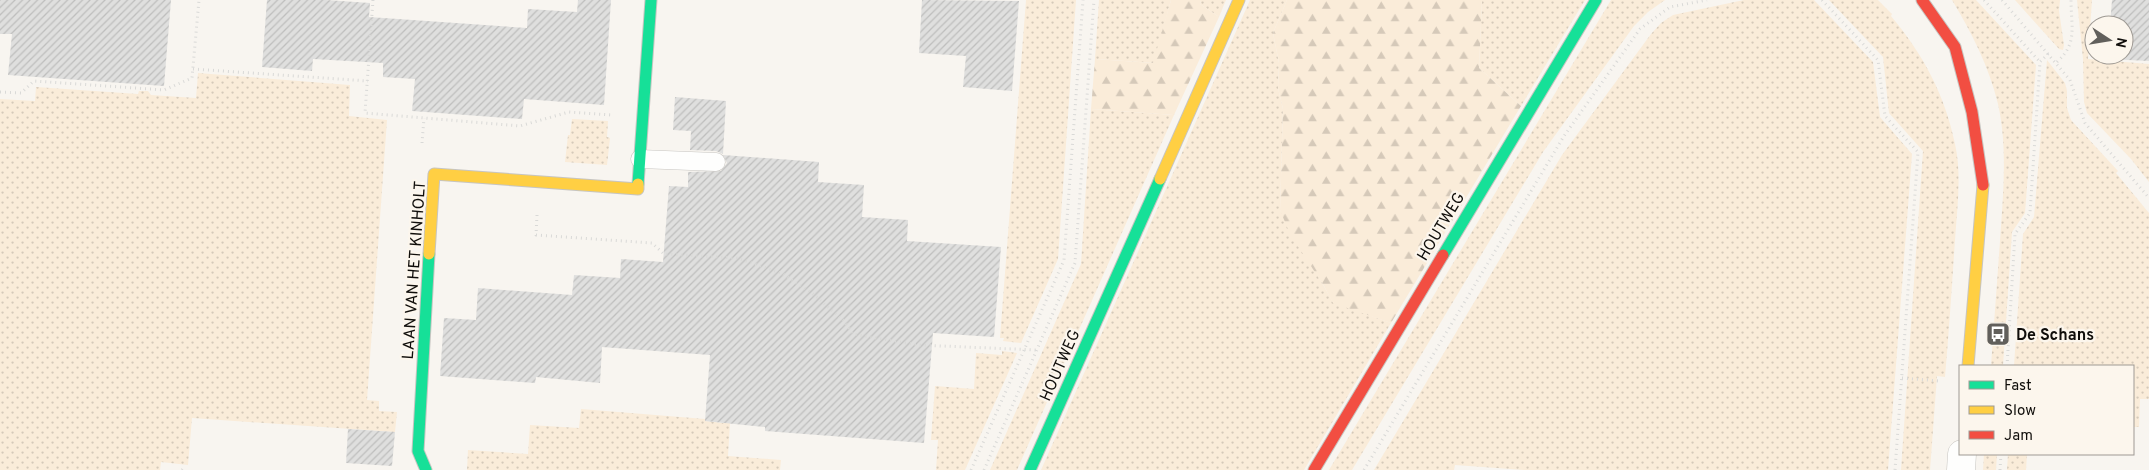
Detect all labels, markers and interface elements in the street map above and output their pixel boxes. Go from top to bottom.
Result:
north arrow [2084,15,2134,65]
text: N [2111,36,2130,49]
street label: LAAN VAN HET KINHOLT [399,180,431,360]
street label: HOUTWEG [1413,189,1470,265]
bus stop icon: De Schans [1985,321,2011,347]
place label: De Schans [2016,326,2094,346]
street label: HOUTWEG [1036,327,1086,405]
legend [1959,365,2134,455]
text: Fast [2004,377,2032,396]
text: Slow [2004,402,2036,421]
text: Jam [2004,427,2033,446]

